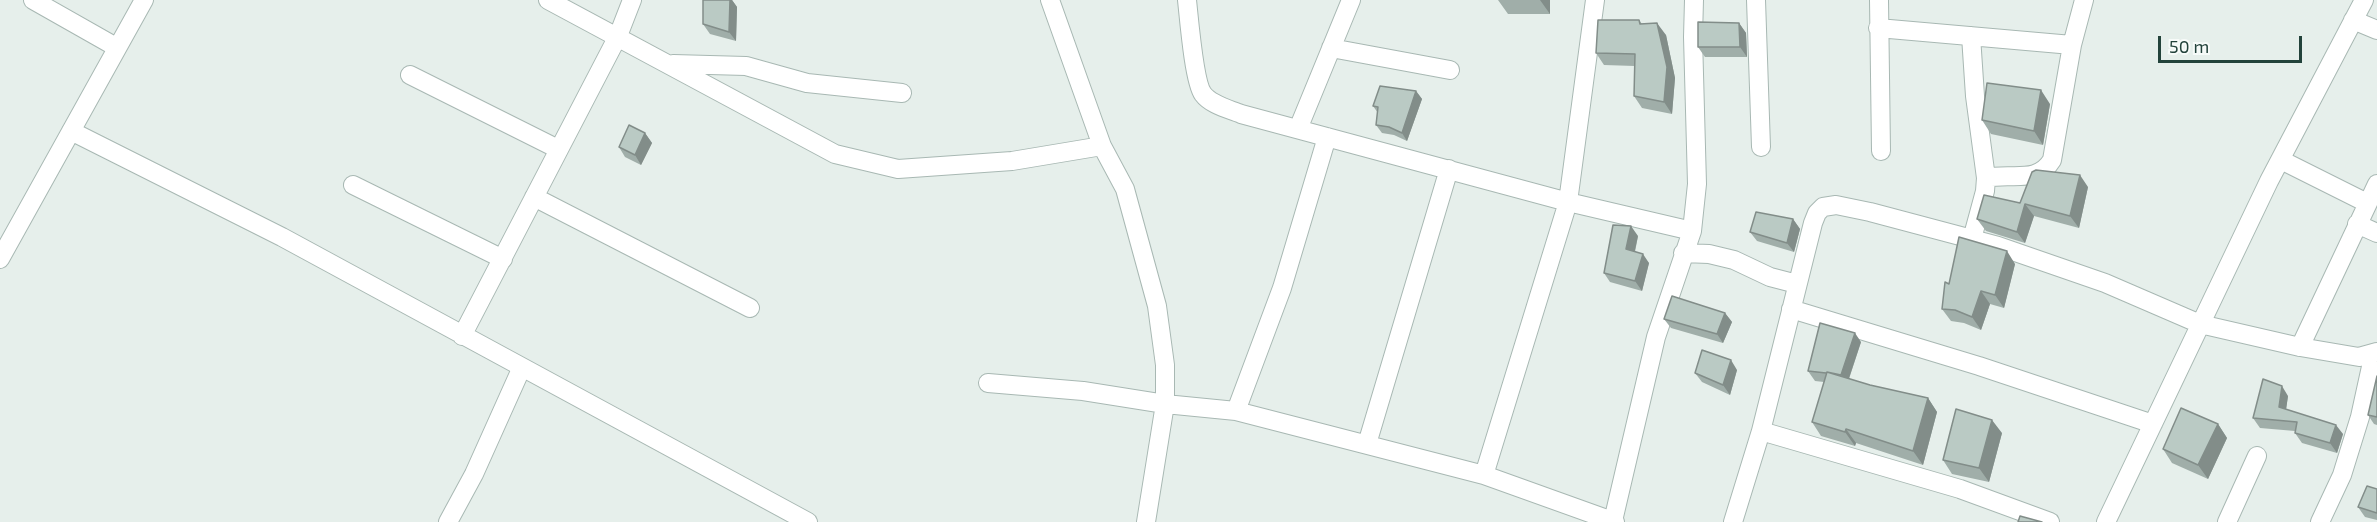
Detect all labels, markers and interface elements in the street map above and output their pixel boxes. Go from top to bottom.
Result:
scale bar [2161,24,2305,62]
text: 50 m [2169,35,2209,57]

